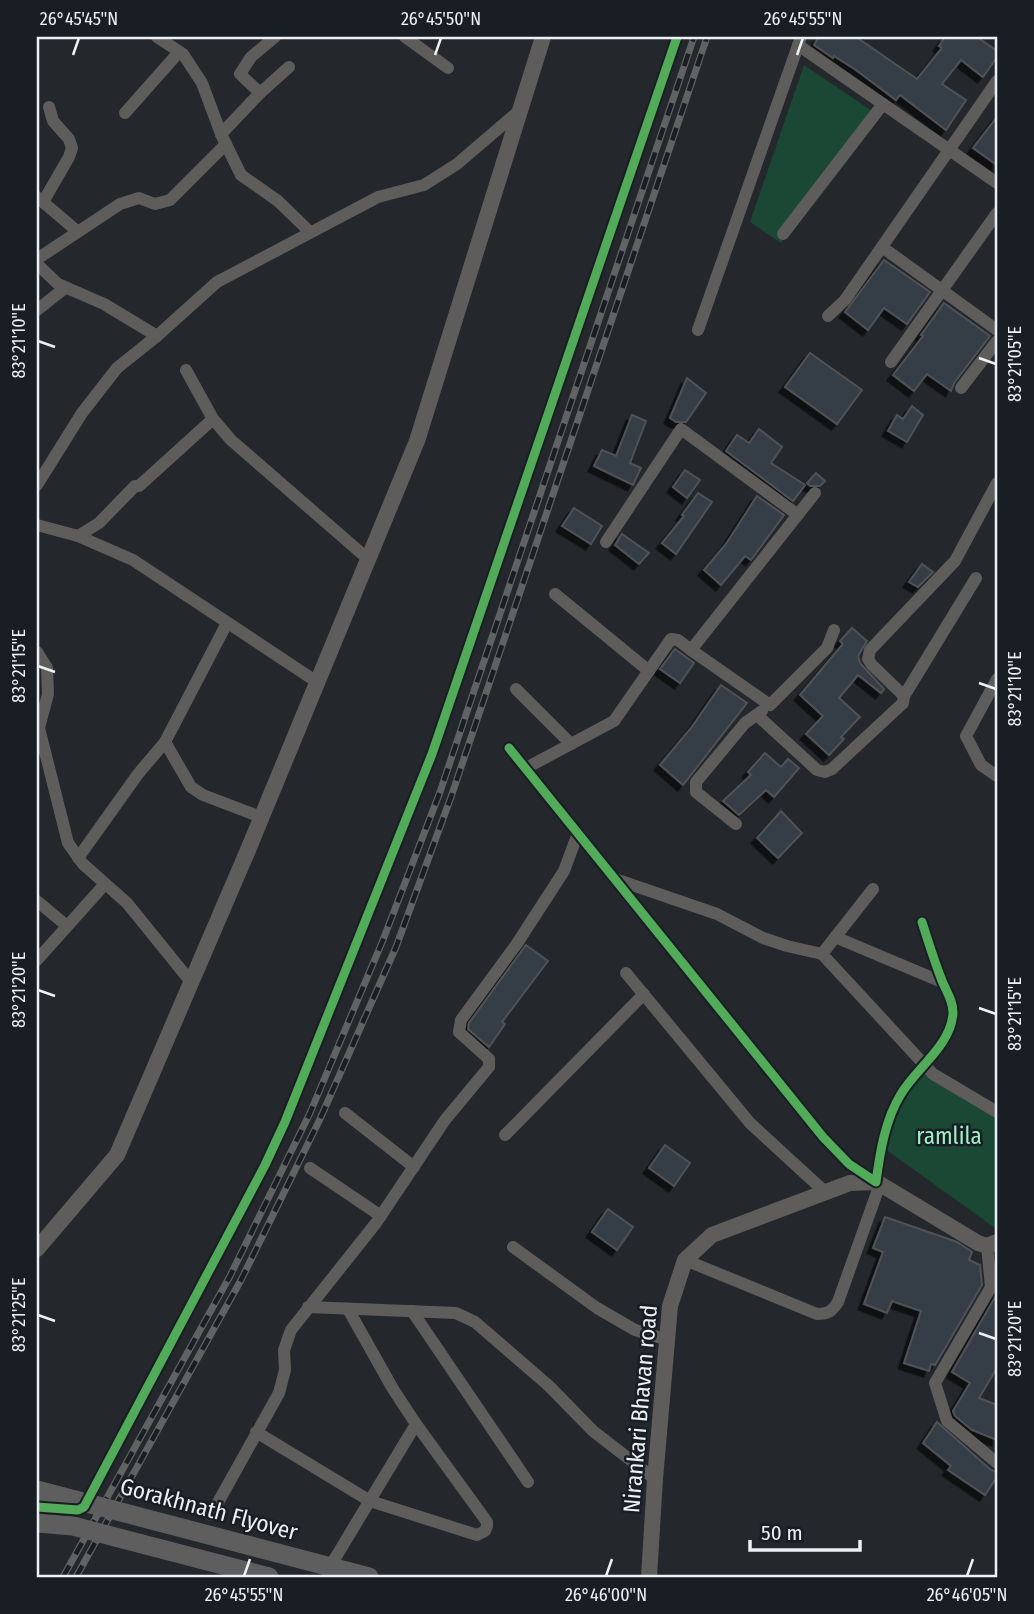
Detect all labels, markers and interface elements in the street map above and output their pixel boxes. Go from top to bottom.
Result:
text: 26°45'45"N [40,8,118,30]
text: 26°45'50"N [401,8,481,30]
text: 26°45'55"N [764,8,842,30]
text: 83°21'10"E [8,303,30,379]
text: 83°21'05"E [1004,326,1026,402]
text: 83°21'15"E [8,629,30,703]
text: 83°21'10"E [1004,651,1026,727]
text: 83°21'20"E [8,952,30,1028]
text: 83°21'15"E [1004,977,1026,1051]
park label: ramlila [916,1122,982,1150]
text: 83°21'25"E [8,1278,30,1352]
text: 83°21'20"E [1004,1301,1026,1377]
street label: Nirankari Bhavan road [617,1304,663,1514]
street label: Gorakhnath Flyover [117,1472,301,1546]
scale bar [750,1509,861,1553]
text: 50 m [761,1520,803,1546]
text: 26°45'55"N [205,1584,283,1606]
text: 26°46'00"N [565,1584,647,1606]
text: 26°46'05"N [927,1584,1007,1606]

